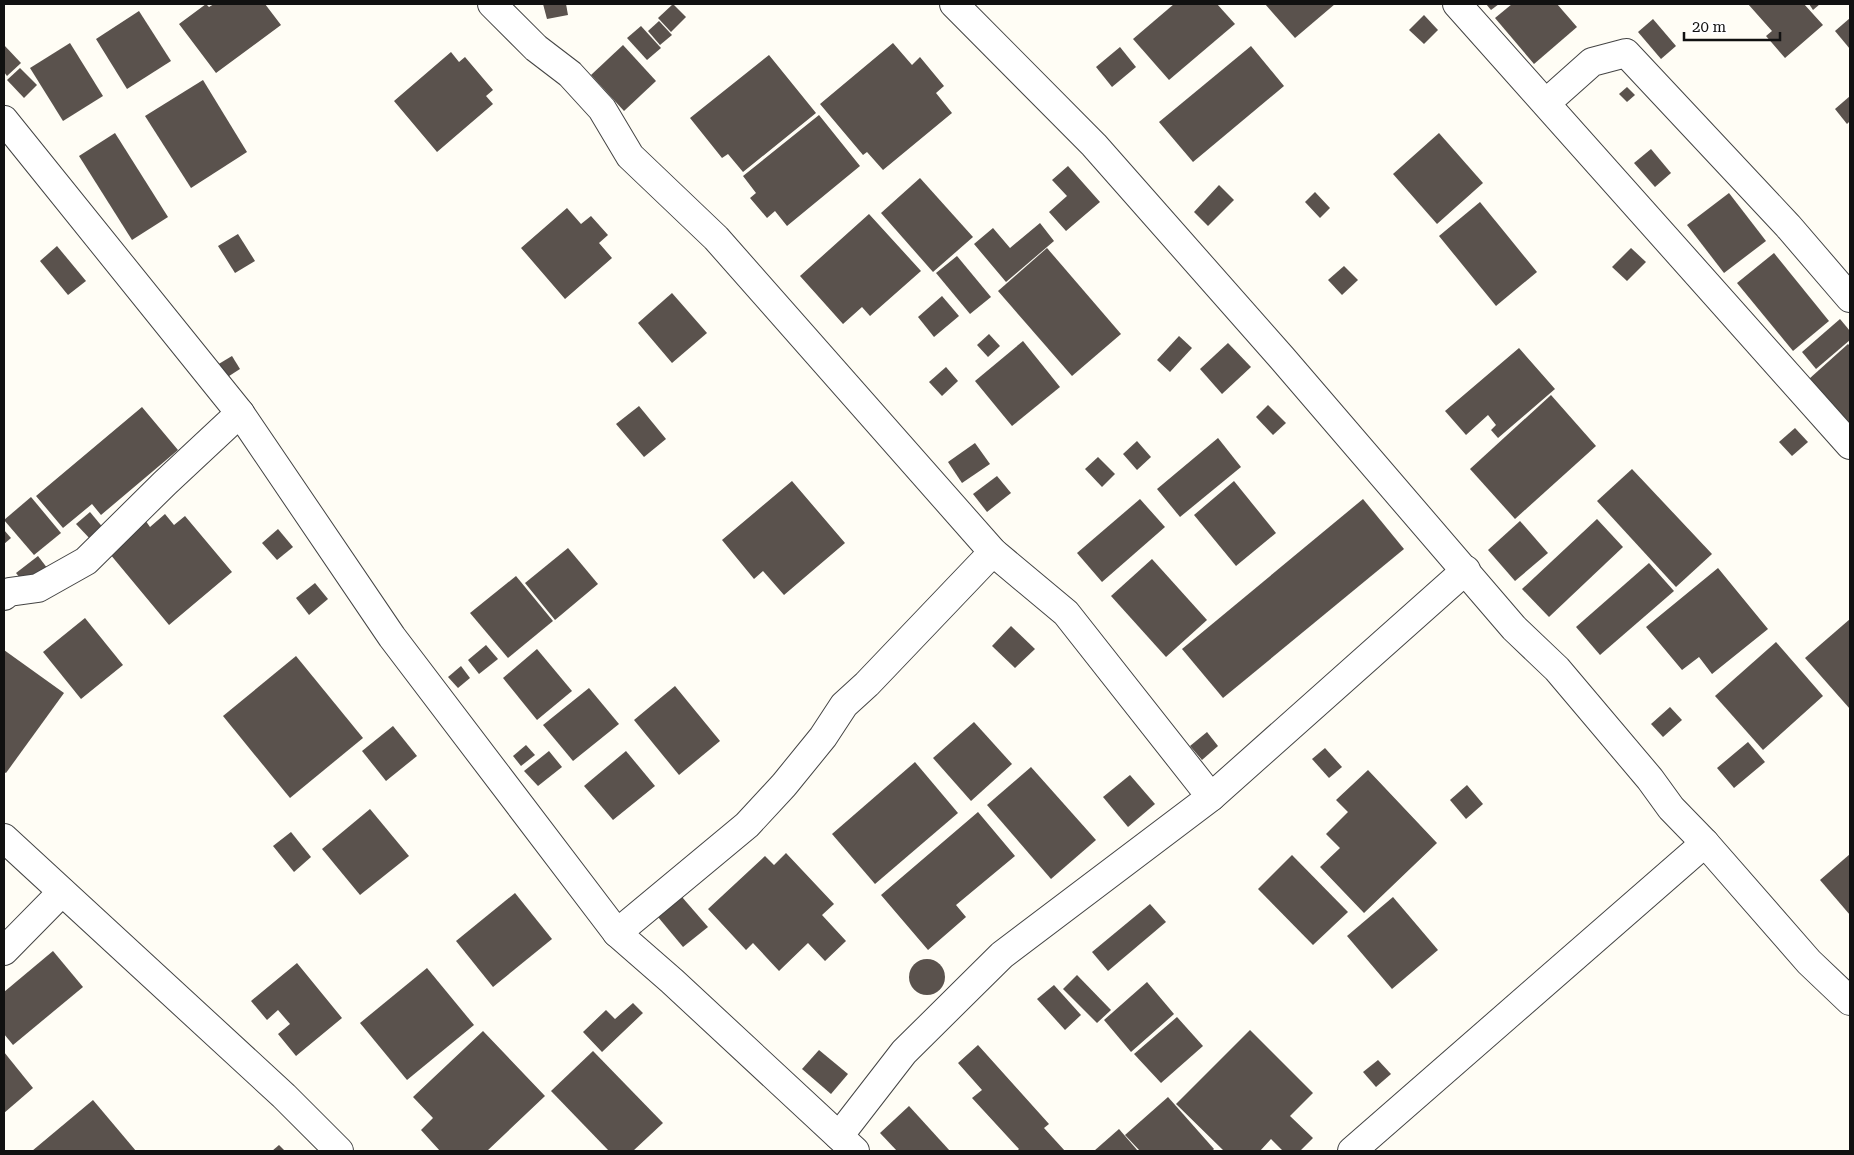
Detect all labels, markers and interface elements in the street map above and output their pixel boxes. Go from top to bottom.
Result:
scale bar [1684,10,1780,42]
text: 20 m [1692,18,1727,36]

